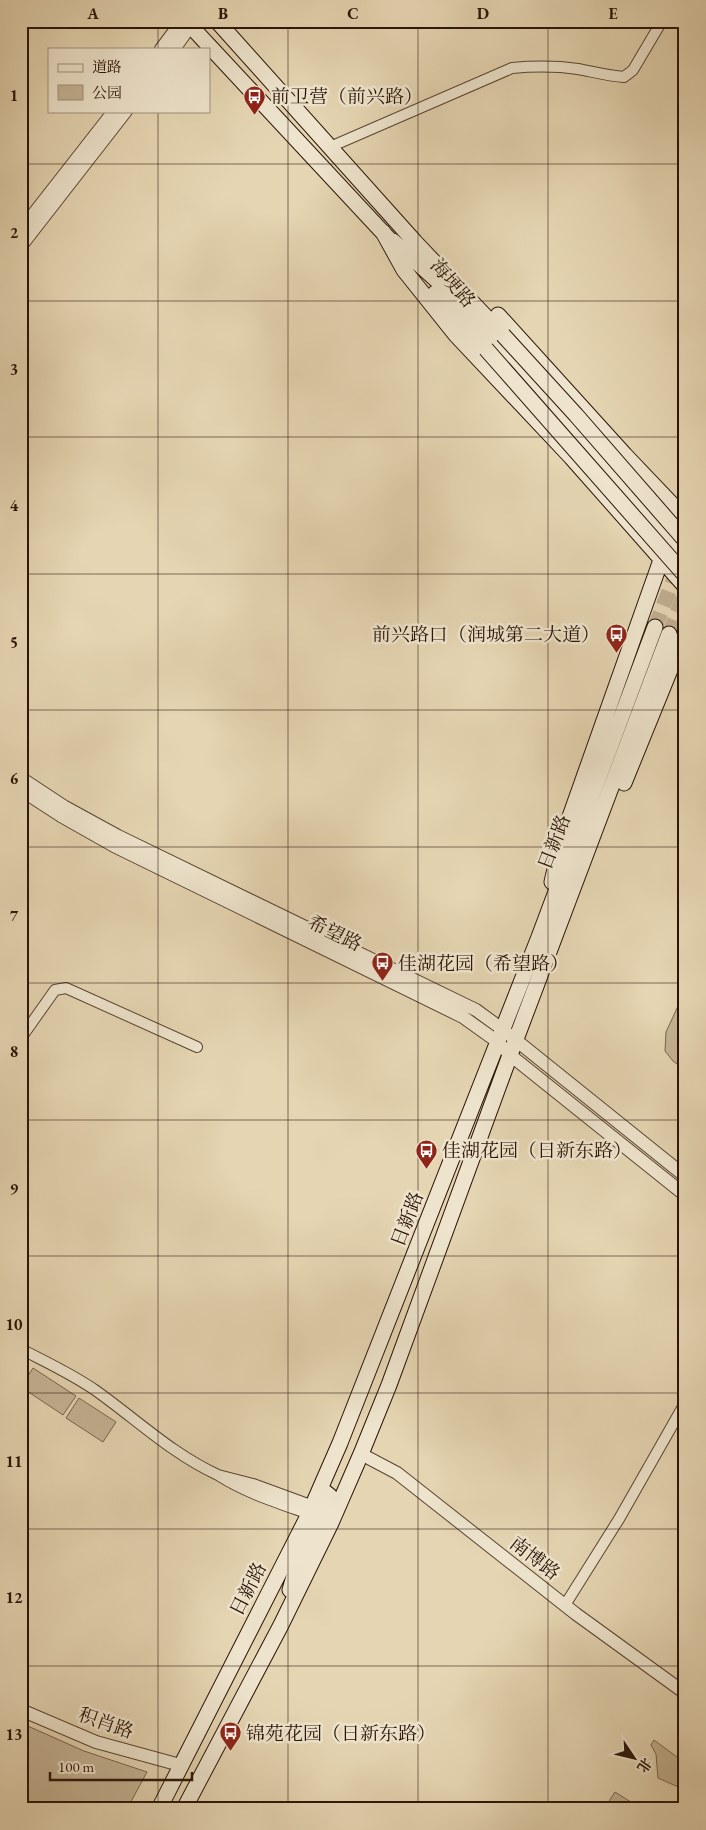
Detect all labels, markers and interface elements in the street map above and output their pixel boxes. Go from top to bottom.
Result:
text: A [86,3,99,24]
text: B [218,3,228,24]
text: C [347,3,359,24]
text: D [477,3,489,24]
text: E [608,3,618,24]
legend [48,48,210,112]
text: 道路 [92,57,122,76]
text: 公园 [92,83,122,102]
bus stop icon: 前卫营（前兴路） [243,84,267,115]
place label: 前卫营（前兴路） [271,84,423,109]
text: 1 [10,85,18,106]
text: 2 [10,222,19,243]
street label: 海埂路 [425,253,481,313]
text: 3 [10,359,18,380]
text: 4 [10,495,19,516]
place label: 前兴路口（润城第二大道） [372,622,600,647]
bus stop icon: 前兴路口（润城第二大道） [604,622,628,653]
text: 5 [10,632,18,653]
text: 6 [10,768,19,789]
street label: 日新路 [532,811,576,873]
text: 7 [10,905,19,926]
street label: 希望路 [304,909,366,957]
bus stop icon: 佳湖花园（希望路） [370,951,394,982]
place label: 佳湖花园（希望路） [398,951,569,976]
text: 8 [10,1041,18,1062]
bus stop icon: 佳湖花园（日新东路） [414,1138,438,1169]
place label: 佳湖花园（日新东路） [442,1138,632,1163]
text: 9 [10,1178,19,1199]
street label: 日新路 [385,1188,429,1250]
text: 10 [6,1314,23,1335]
text: 11 [6,1451,22,1472]
street label: 南博路 [505,1531,565,1585]
street label: 日新路 [224,1558,272,1620]
text: 12 [6,1587,23,1608]
street label: 积肖路 [75,1702,137,1744]
bus stop icon: 锦苑花园（日新东路） [218,1721,242,1752]
place label: 锦苑花园（日新东路） [246,1721,436,1746]
text: 13 [6,1724,22,1745]
north arrow [608,1732,658,1782]
scale bar [50,1750,192,1782]
text: 北 [633,1755,656,1776]
text: 100 m [58,1757,95,1776]

